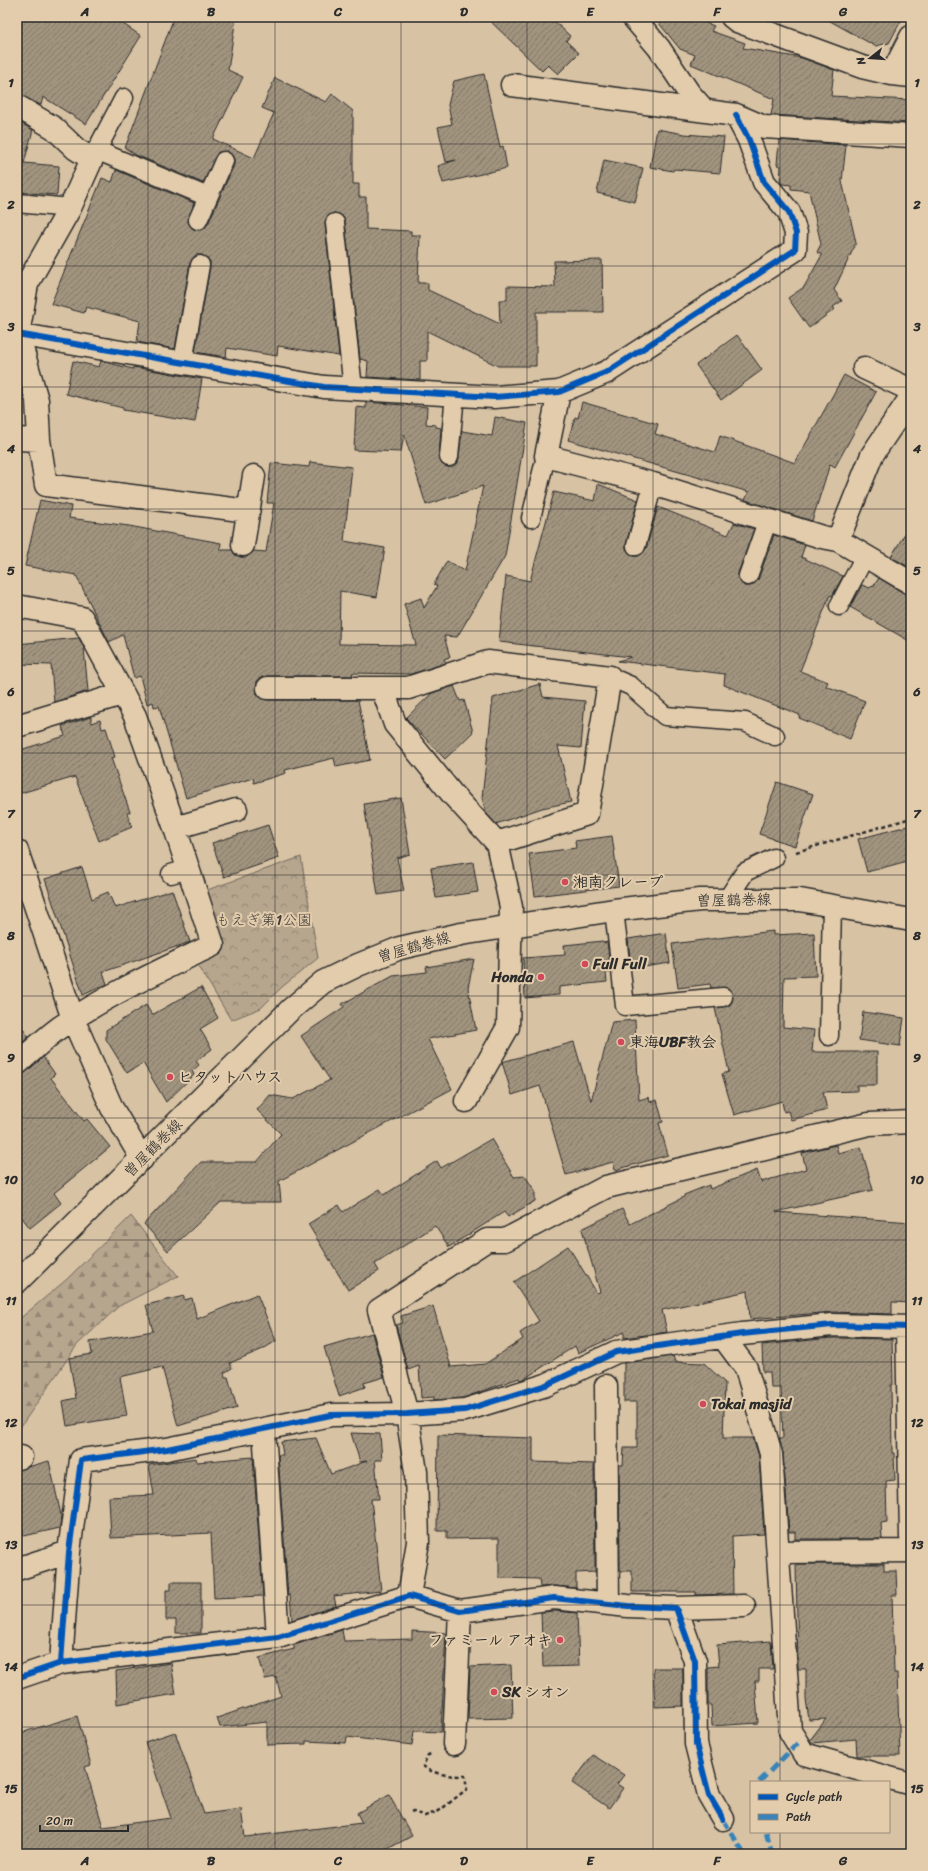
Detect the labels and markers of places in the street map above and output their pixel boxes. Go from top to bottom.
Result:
place label: 湘南クレープ [573,869,663,895]
marker: 湘南クレープ [560,877,570,887]
place label: Full Full [592,951,647,977]
marker: Full Full [580,959,590,969]
place label: Honda [490,964,533,990]
marker: Honda [536,972,546,982]
place label: 東海UBF教会 [629,1029,717,1055]
marker: 東海UBF教会 [616,1037,626,1047]
place label: ヒタットハウス [178,1064,282,1090]
marker: ヒタットハウス [165,1072,175,1082]
place label: Tokai masjid [711,1391,792,1417]
marker: Tokai masjid [698,1399,708,1409]
place label: ファミール アオキ [429,1627,552,1653]
marker: ファミール アオキ [555,1635,565,1645]
place label: SK シオン [501,1679,569,1705]
marker: SK シオン [489,1687,499,1697]

